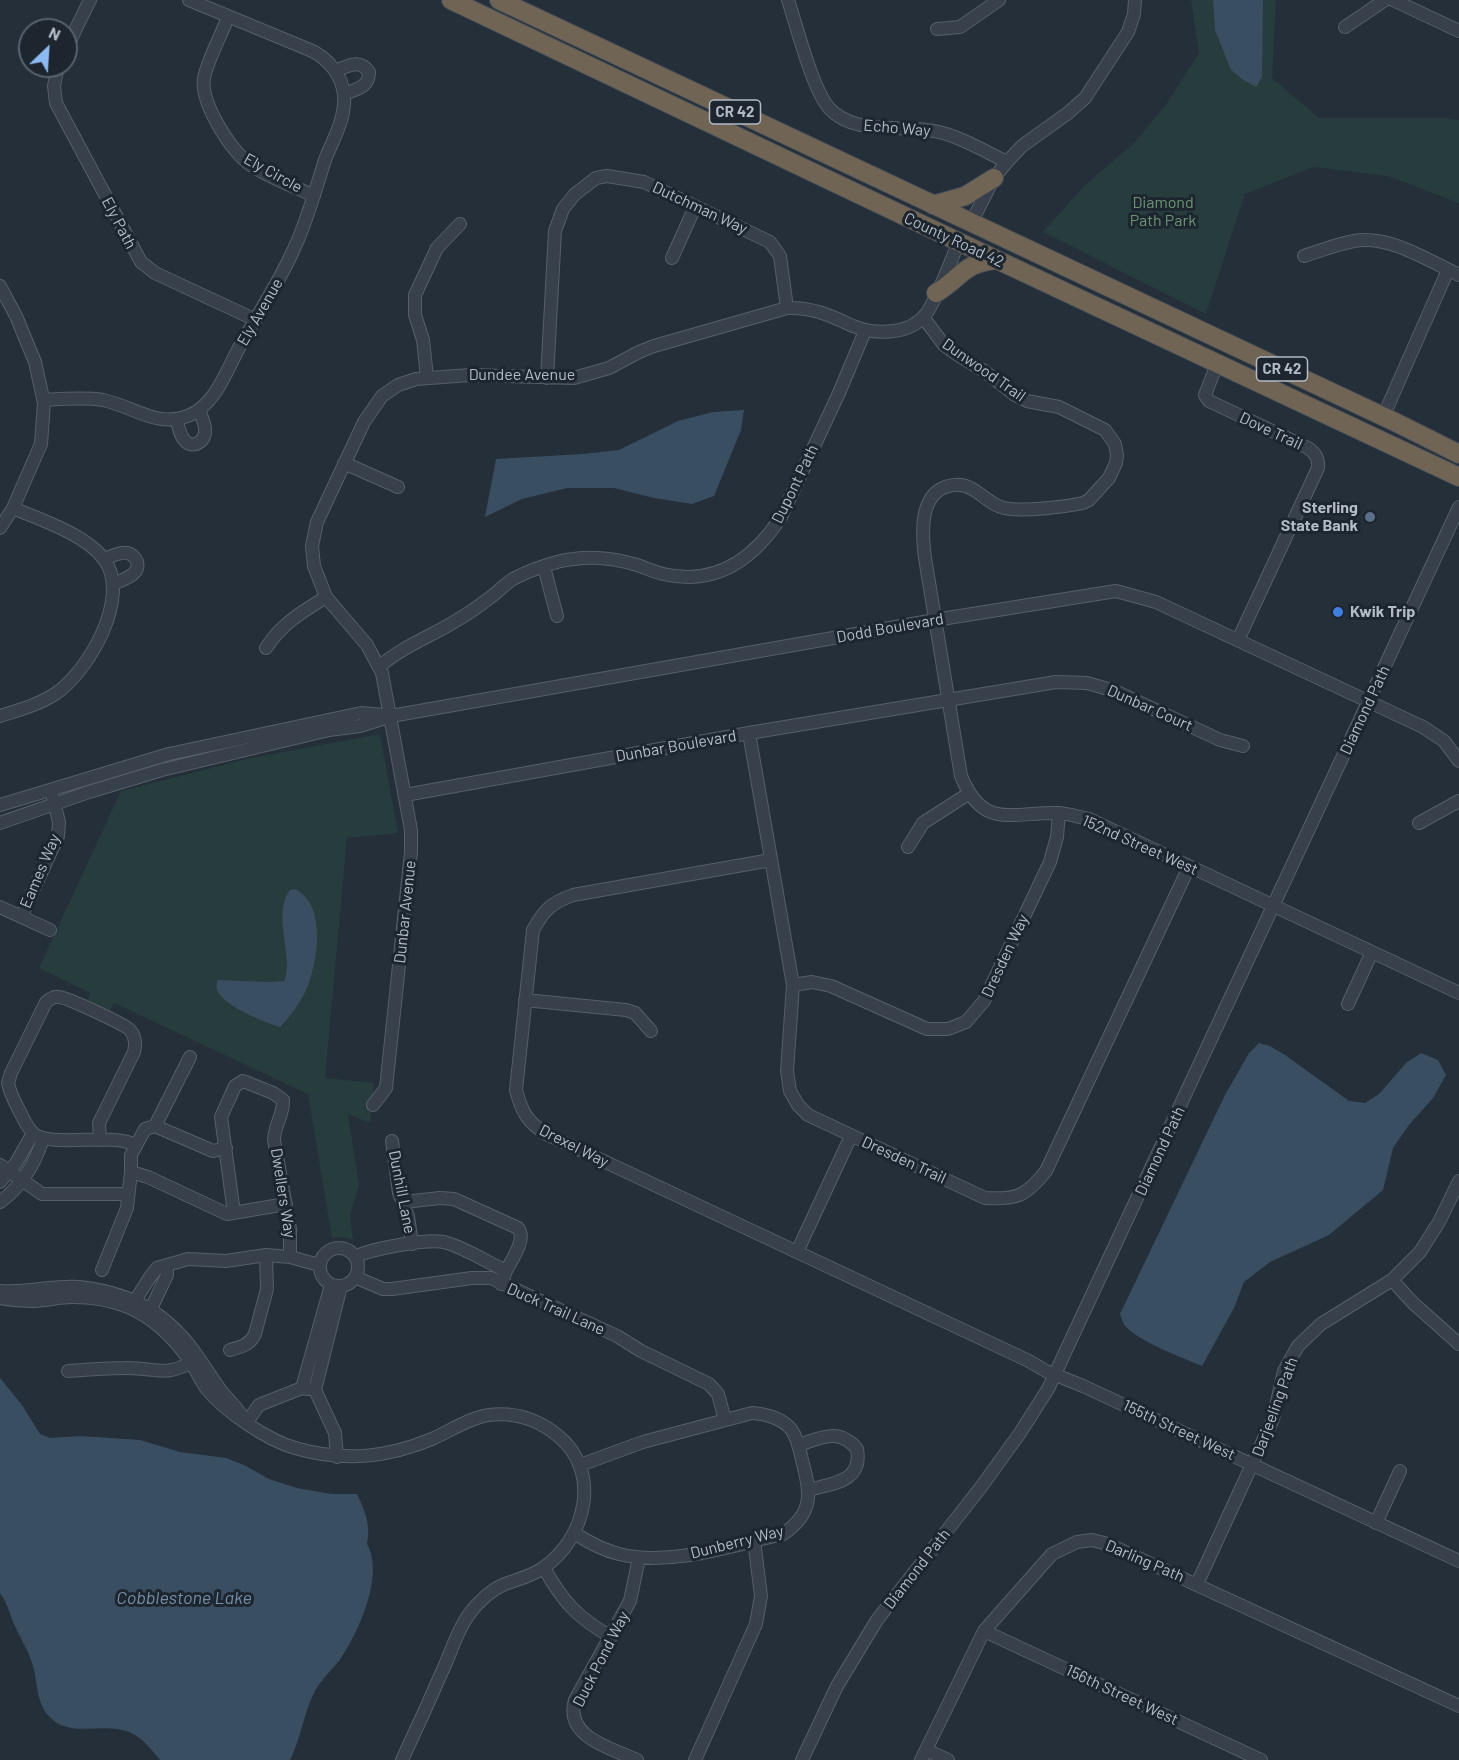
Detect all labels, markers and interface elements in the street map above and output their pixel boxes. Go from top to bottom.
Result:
north arrow [18,18,78,78]
text: N [46,22,64,44]
road number: CR 42 [710,100,760,124]
street label: Echo Way [863,116,931,140]
street label: Ely Circle [240,149,306,197]
street label: Dutchman Way [649,178,751,238]
park label: Diamond Path Park [1130,193,1196,231]
street label: Ely Path [97,194,141,252]
street label: County Road 42 [901,208,1007,272]
street label: Ely Avenue [233,275,287,349]
street label: Dunwood Trail [939,334,1029,406]
road number: CR 42 [1256,357,1308,381]
street label: Dundee Avenue [469,365,575,385]
street label: Dove Trail [1236,408,1306,454]
street label: Dupont Path [768,441,822,527]
place label: Sterling State Bank [1281,498,1358,536]
marker: Sterling State Bank [1363,510,1377,524]
place label: Kwik Trip [1350,602,1415,622]
marker: Kwik Trip [1331,605,1345,619]
street label: Dodd Boulevard [835,609,945,647]
street label: Diamond Path [1336,662,1394,758]
street label: Dunbar Court [1104,681,1196,735]
street label: Dunbar Boulevard [614,726,738,766]
street label: 152nd Street West [1079,811,1201,879]
street label: Eames Way [16,831,64,911]
street label: Dunbar Avenue [390,859,420,965]
street label: Dresden Way [977,911,1033,1001]
street label: Diamond Path [1131,1103,1189,1199]
street label: Drexel Way [536,1120,612,1172]
street label: Dresden Trail [859,1132,949,1188]
street label: Dwellers Way [266,1147,300,1239]
street label: Dunhill Lane [385,1149,419,1235]
street label: Duck Trail Lane [504,1279,608,1339]
street label: Darjeeling Path [1248,1354,1302,1460]
street label: 155th Street West [1120,1396,1238,1464]
street label: Dunberry Way [688,1521,786,1563]
street label: Diamond Path [880,1525,954,1613]
street label: Darling Path [1103,1536,1187,1586]
water label: Cobblestone Lake [116,1587,252,1609]
street label: Duck Pond Way [569,1608,633,1710]
street label: 156th Street West [1063,1661,1181,1729]

